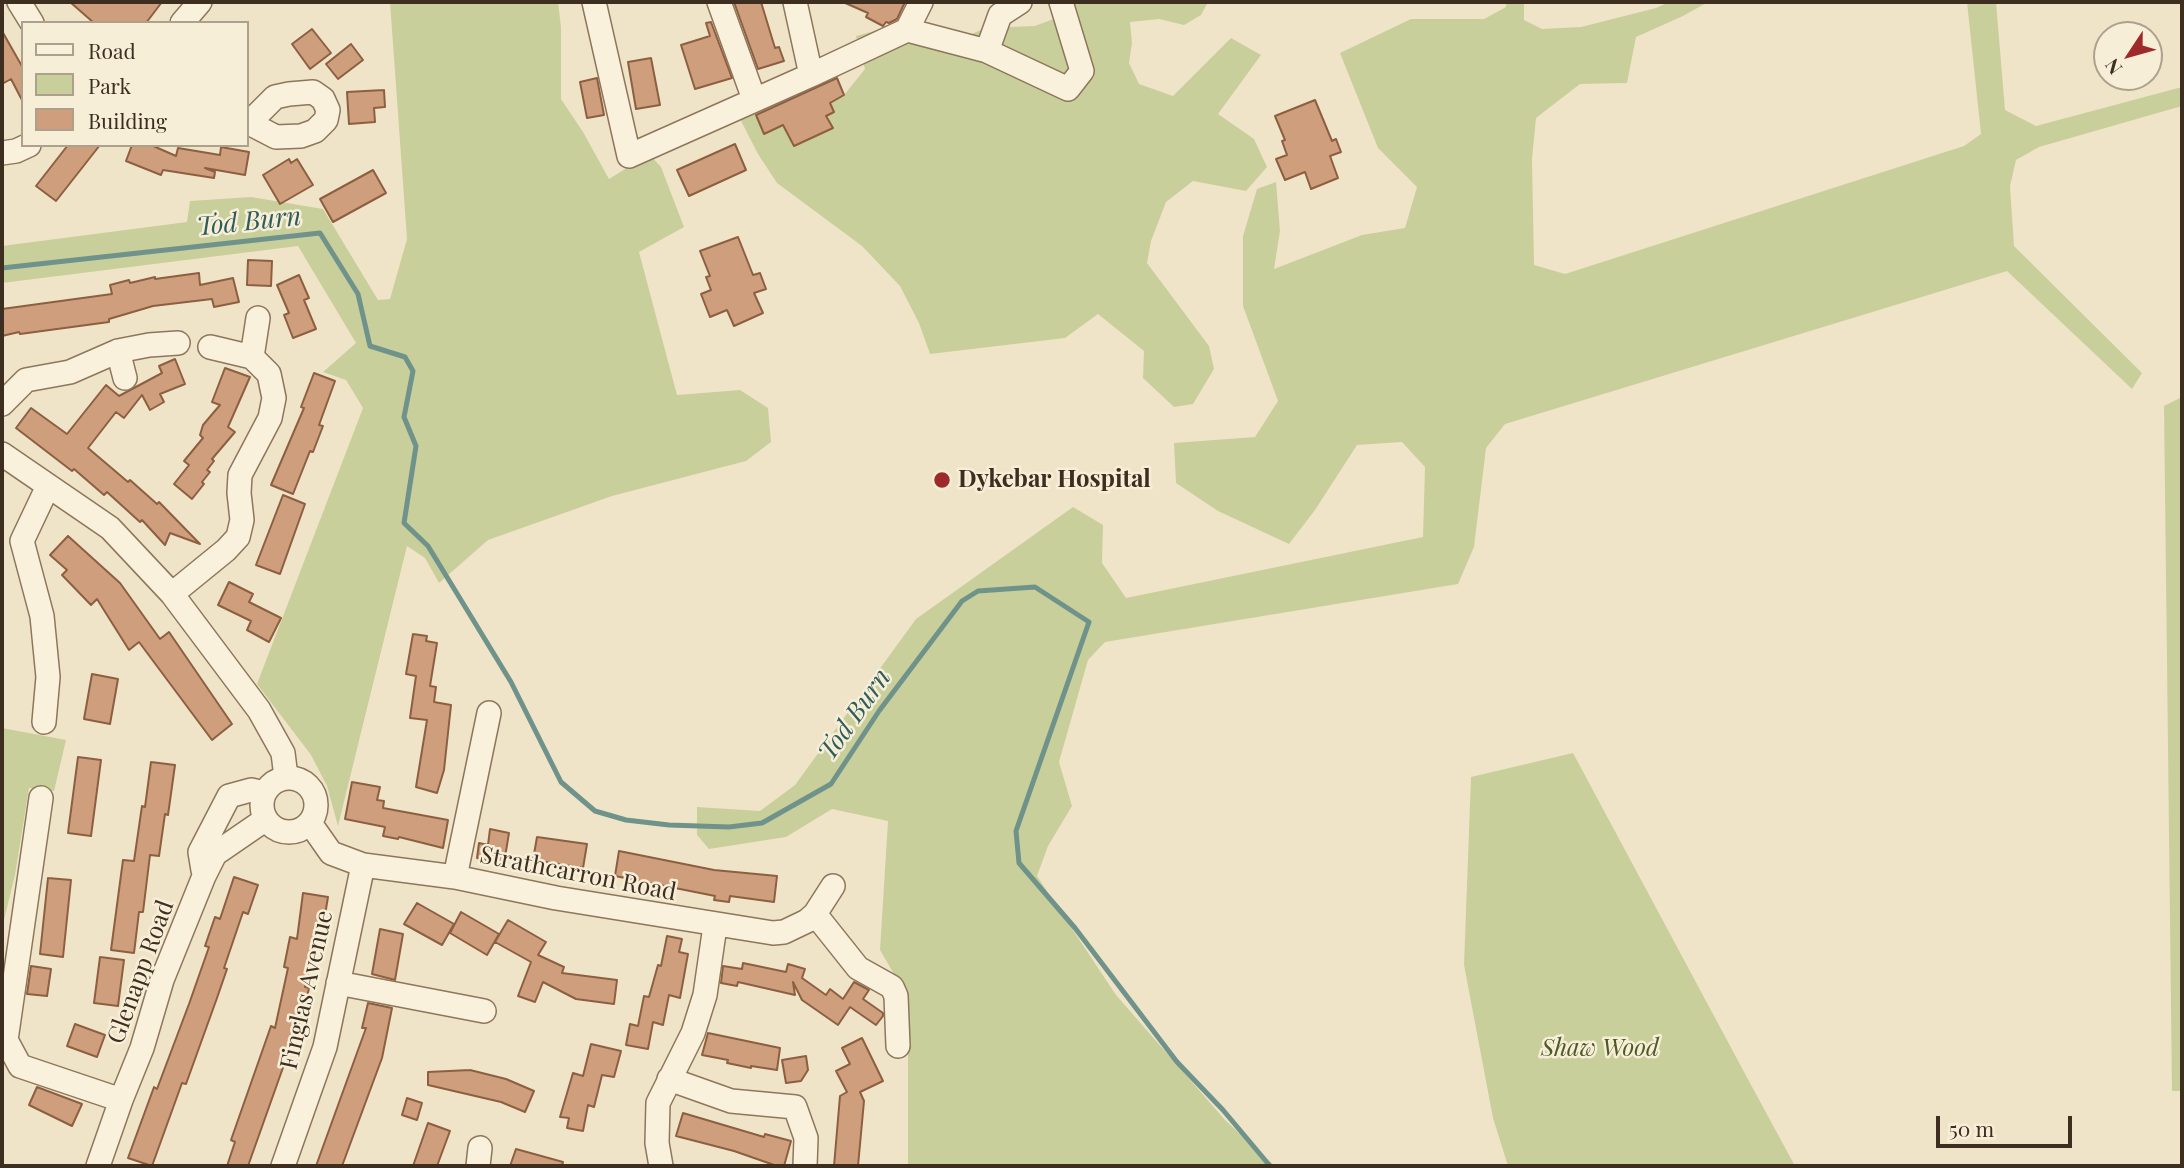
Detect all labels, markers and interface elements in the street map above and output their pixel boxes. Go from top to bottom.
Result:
legend [21,21,248,147]
north arrow [2093,21,2163,91]
text: Road [88,36,136,64]
text: N [2098,54,2127,80]
text: Park [88,71,131,99]
text: Building [88,106,167,134]
water label: Tod Burn [195,201,303,243]
place label: Dykebar Hospital [958,466,1151,494]
marker: Dykebar Hospital [932,470,952,490]
water label: Tod Burn [812,663,898,767]
street label: Strathcarron Road [477,841,679,907]
street label: Glenapp Road [102,896,180,1048]
street label: Finglas Avenue [275,908,339,1072]
park label: Shaw Wood [1541,1035,1659,1063]
scale bar [1939,1102,2076,1146]
text: 50 m [1949,1114,1994,1142]

